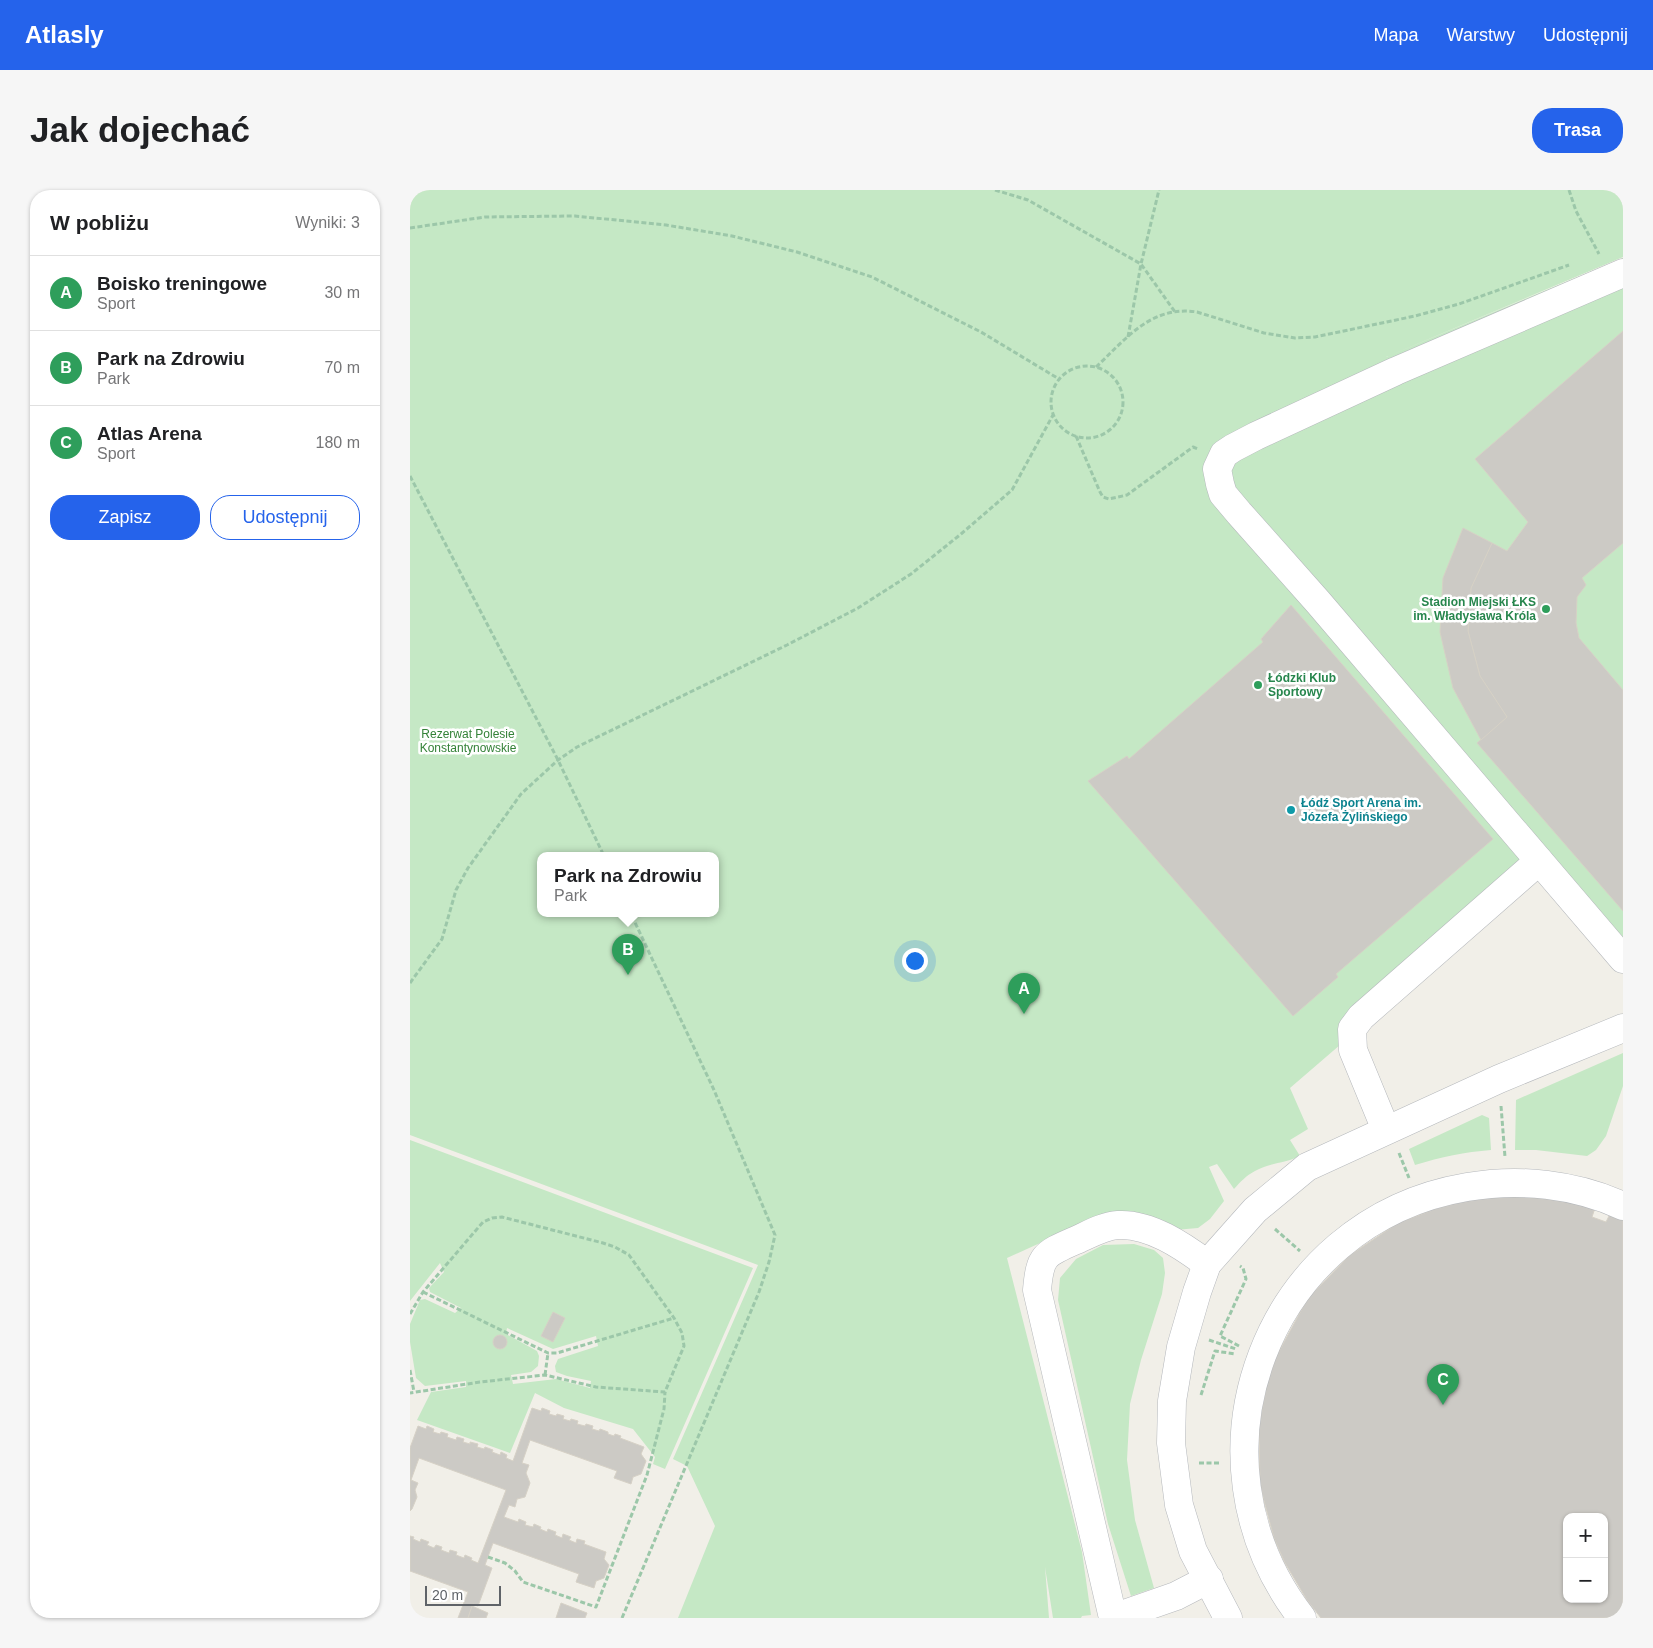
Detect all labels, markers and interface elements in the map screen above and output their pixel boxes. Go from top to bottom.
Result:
text: Atlasly [25,21,104,48]
text: Mapa [1374,25,1419,45]
text: Warstwy [1447,25,1515,45]
text: Udostępnij [1543,25,1628,45]
button: Trasa [1532,108,1623,153]
text: Jak dojechać [30,110,250,149]
text: W pobliżu [50,211,149,234]
text: Wyniki: 3 [295,214,360,231]
text: Boisko treningowe [97,273,267,294]
text: A [60,284,72,301]
text: 30 m [324,284,360,301]
text: Sport [97,295,135,312]
text: Park na Zdrowiu [97,348,245,369]
text: B [60,359,72,376]
text: 70 m [324,359,360,376]
text: Park [97,370,130,387]
text: Atlas Arena [97,423,202,444]
text: C [60,434,72,451]
text: 180 m [316,434,360,451]
text: Sport [97,445,135,462]
button: Zapisz [50,495,200,540]
button: Udostępnij [210,495,360,540]
place label: Stadion Miejski ŁKS im. Władysława Króla [1413,595,1536,623]
marker: Stadion Miejski ŁKS im. Władysława Króla [1540,603,1552,615]
place label: Łódzki Klub Sportowy [1268,671,1336,699]
marker: Łódzki Klub Sportowy [1252,679,1264,691]
park label: Rezerwat Polesie Konstantynowskie [420,727,517,755]
place label: Łódź Sport Arena im. Józefa Żylińskiego [1301,796,1421,824]
marker: Łódź Sport Arena im. Józefa Żylińskiego [1285,804,1297,816]
popup [537,852,719,917]
text: Park na Zdrowiu [554,865,702,886]
text: Park [554,887,587,904]
pin: B [612,934,644,975]
your location [902,948,928,974]
pin: A [1008,973,1040,1014]
pin: C [1427,1364,1459,1405]
map controls [1563,1513,1608,1603]
button: + [1563,1513,1608,1558]
button: − [1563,1558,1608,1603]
scale bar [425,1583,501,1606]
text: 20 m [432,1587,463,1603]

